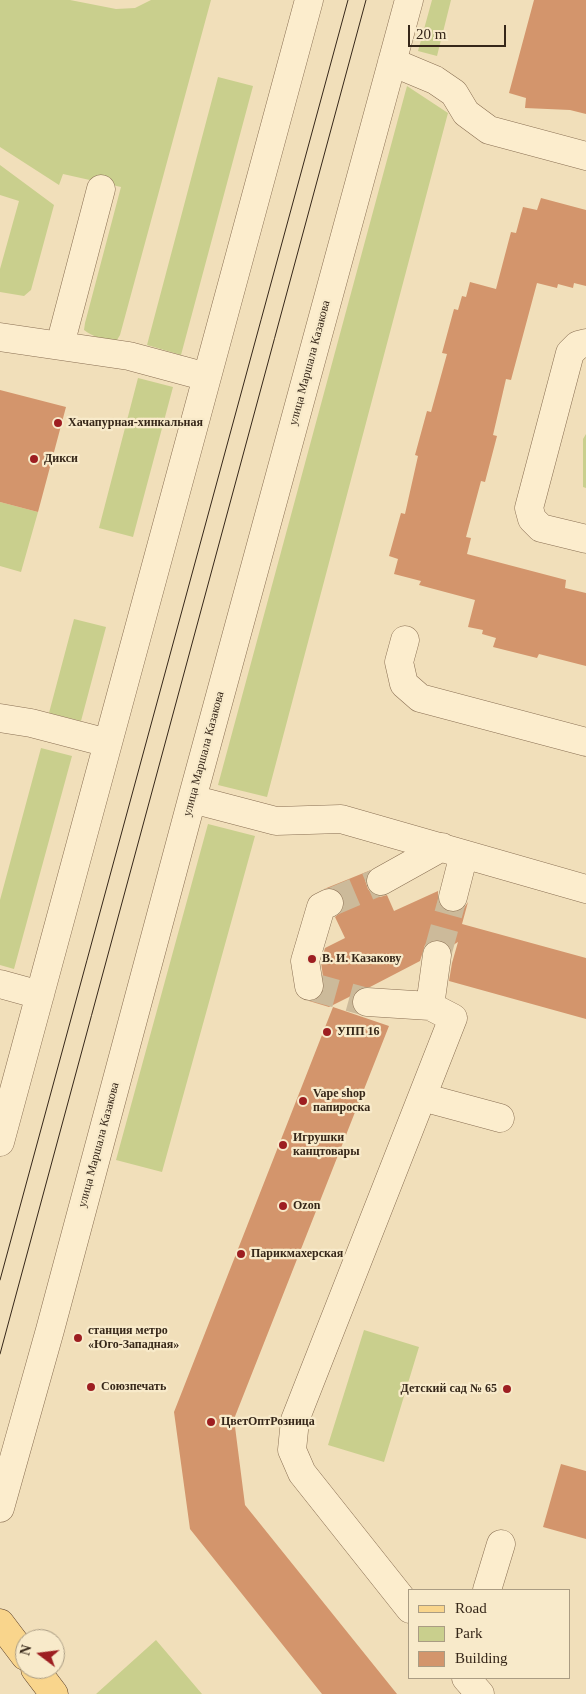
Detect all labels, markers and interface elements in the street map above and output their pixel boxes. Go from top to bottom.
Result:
scale bar [411,15,508,47]
text: 20 m [416,26,446,42]
street label: улица Маршала Казакова [286,299,334,427]
place label: Хачапурная-хинкальная [68,416,203,430]
marker: Хачапурная-хинкальная [52,417,64,429]
place label: Дикси [44,452,78,466]
marker: Дикси [28,453,40,465]
street label: улица Маршала Казакова [180,690,228,818]
place label: В. И. Казакову [322,952,401,966]
marker: В. И. Казакову [306,953,318,965]
place label: УПП 16 [337,1025,379,1039]
marker: УПП 16 [321,1026,333,1038]
street label: улица Маршала Казакова [75,1081,123,1209]
place label: Vape shop папироска [313,1087,370,1115]
marker: Vape shop папироска [297,1095,309,1107]
place label: Игрушки канцтовары [293,1131,360,1159]
marker: Игрушки канцтовары [277,1139,289,1151]
place label: Ozon [293,1199,320,1213]
marker: Ozon [277,1200,289,1212]
place label: Парикмахерская [251,1247,343,1261]
marker: Парикмахерская [235,1248,247,1260]
place label: станция метро «Юго-Западная» [88,1324,179,1352]
marker: станция метро «Юго-Западная» [72,1332,84,1344]
place label: Союзпечать [101,1380,166,1394]
marker: Союзпечать [85,1381,97,1393]
place label: Детский сад № 65 [401,1382,497,1396]
marker: Детский сад № 65 [501,1383,513,1395]
place label: ЦветОптРозница [221,1415,315,1429]
marker: ЦветОптРозница [205,1416,217,1428]
legend [408,1589,571,1679]
text: Road [455,1600,487,1616]
text: Park [455,1625,483,1641]
north arrow [15,1629,65,1679]
text: N [17,1643,35,1657]
text: Building [455,1650,508,1666]

